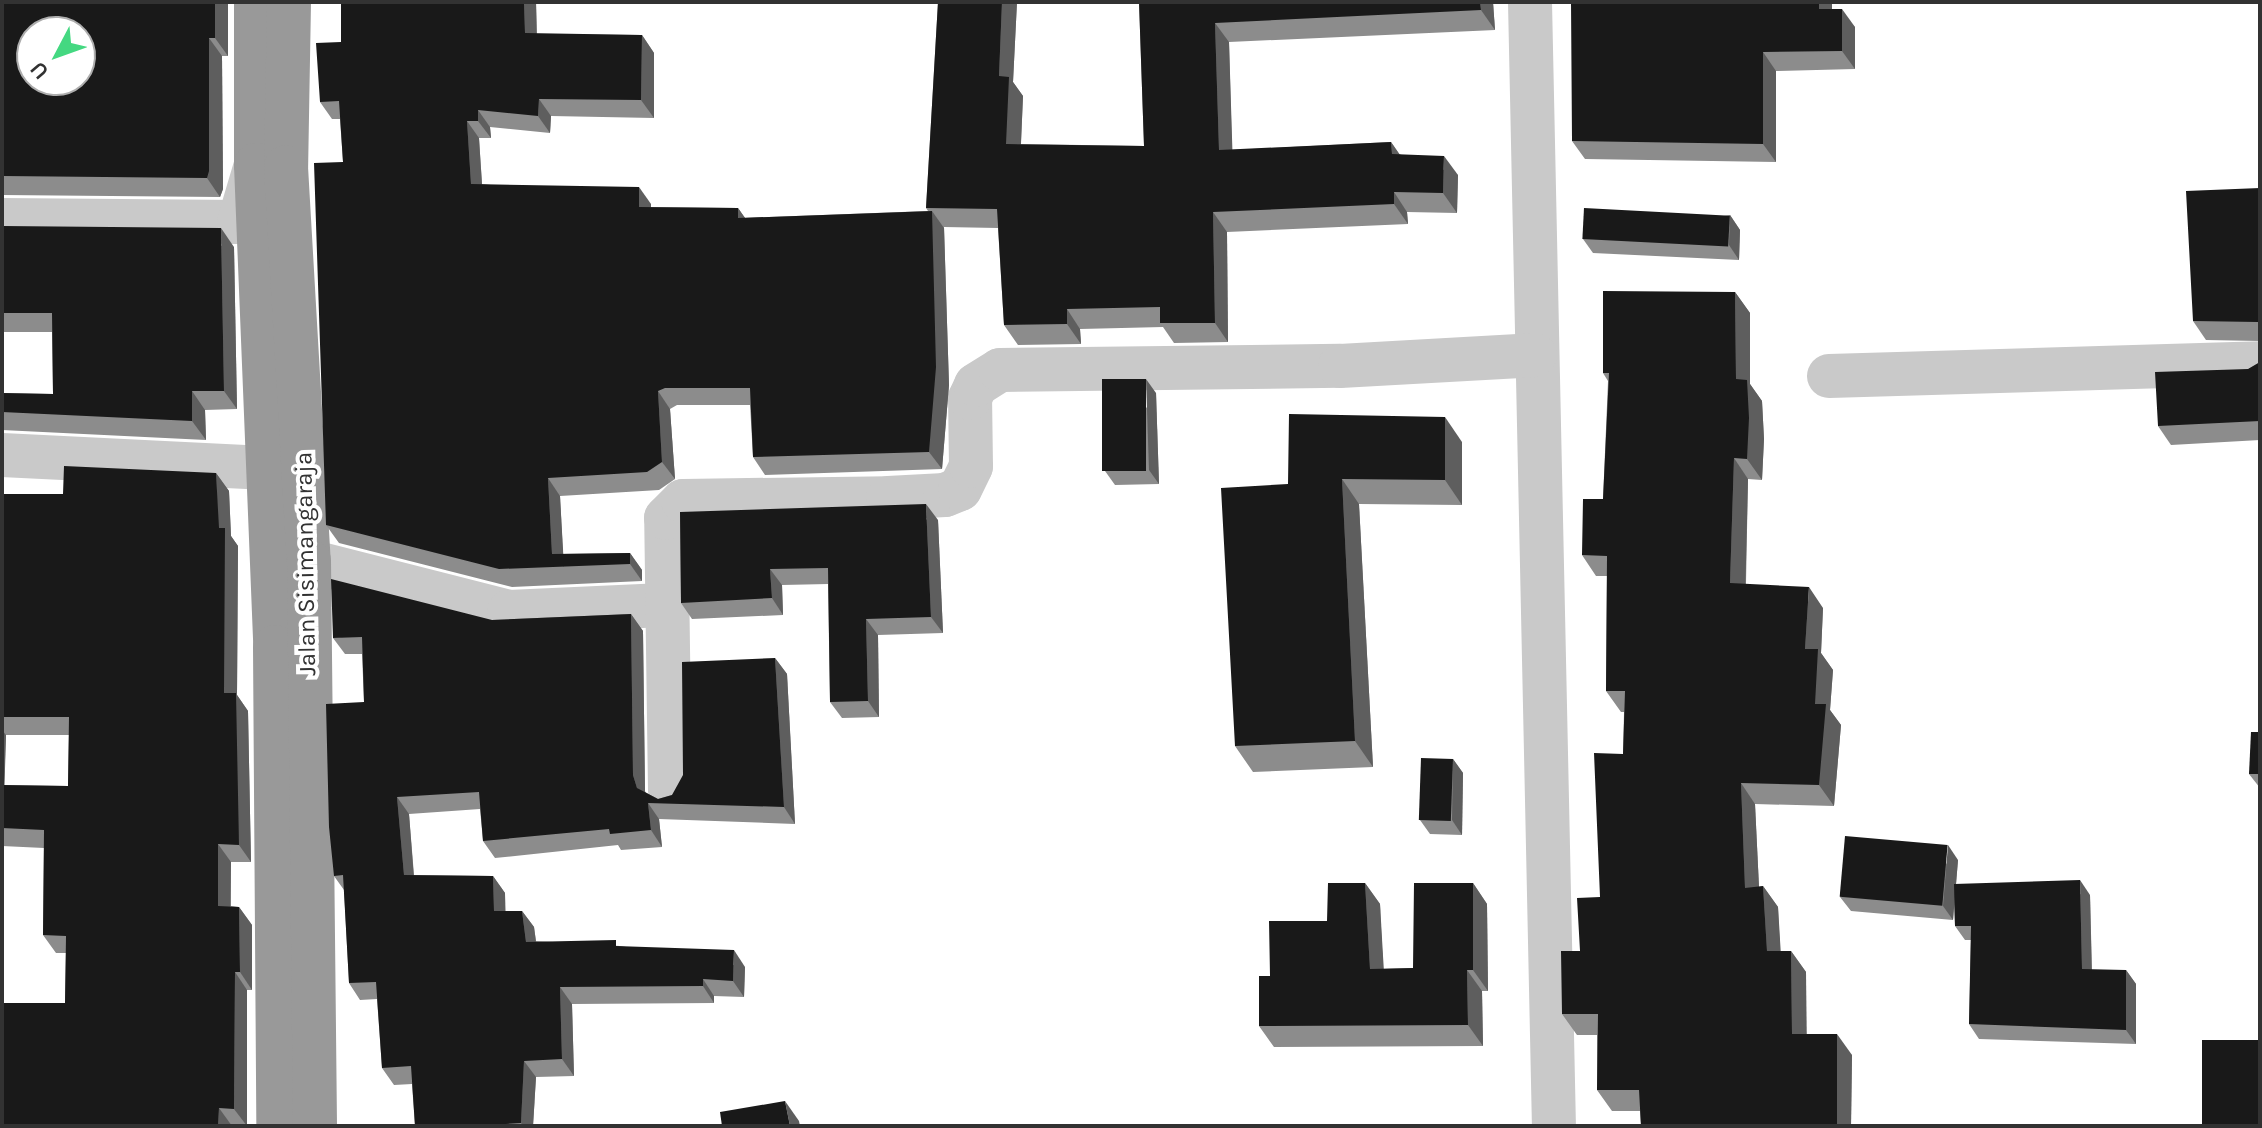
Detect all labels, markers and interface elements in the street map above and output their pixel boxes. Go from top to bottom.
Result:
north arrow [16,16,96,96]
text: U [25,56,54,85]
street label: Jalan Sisimangaraja [290,452,322,676]

